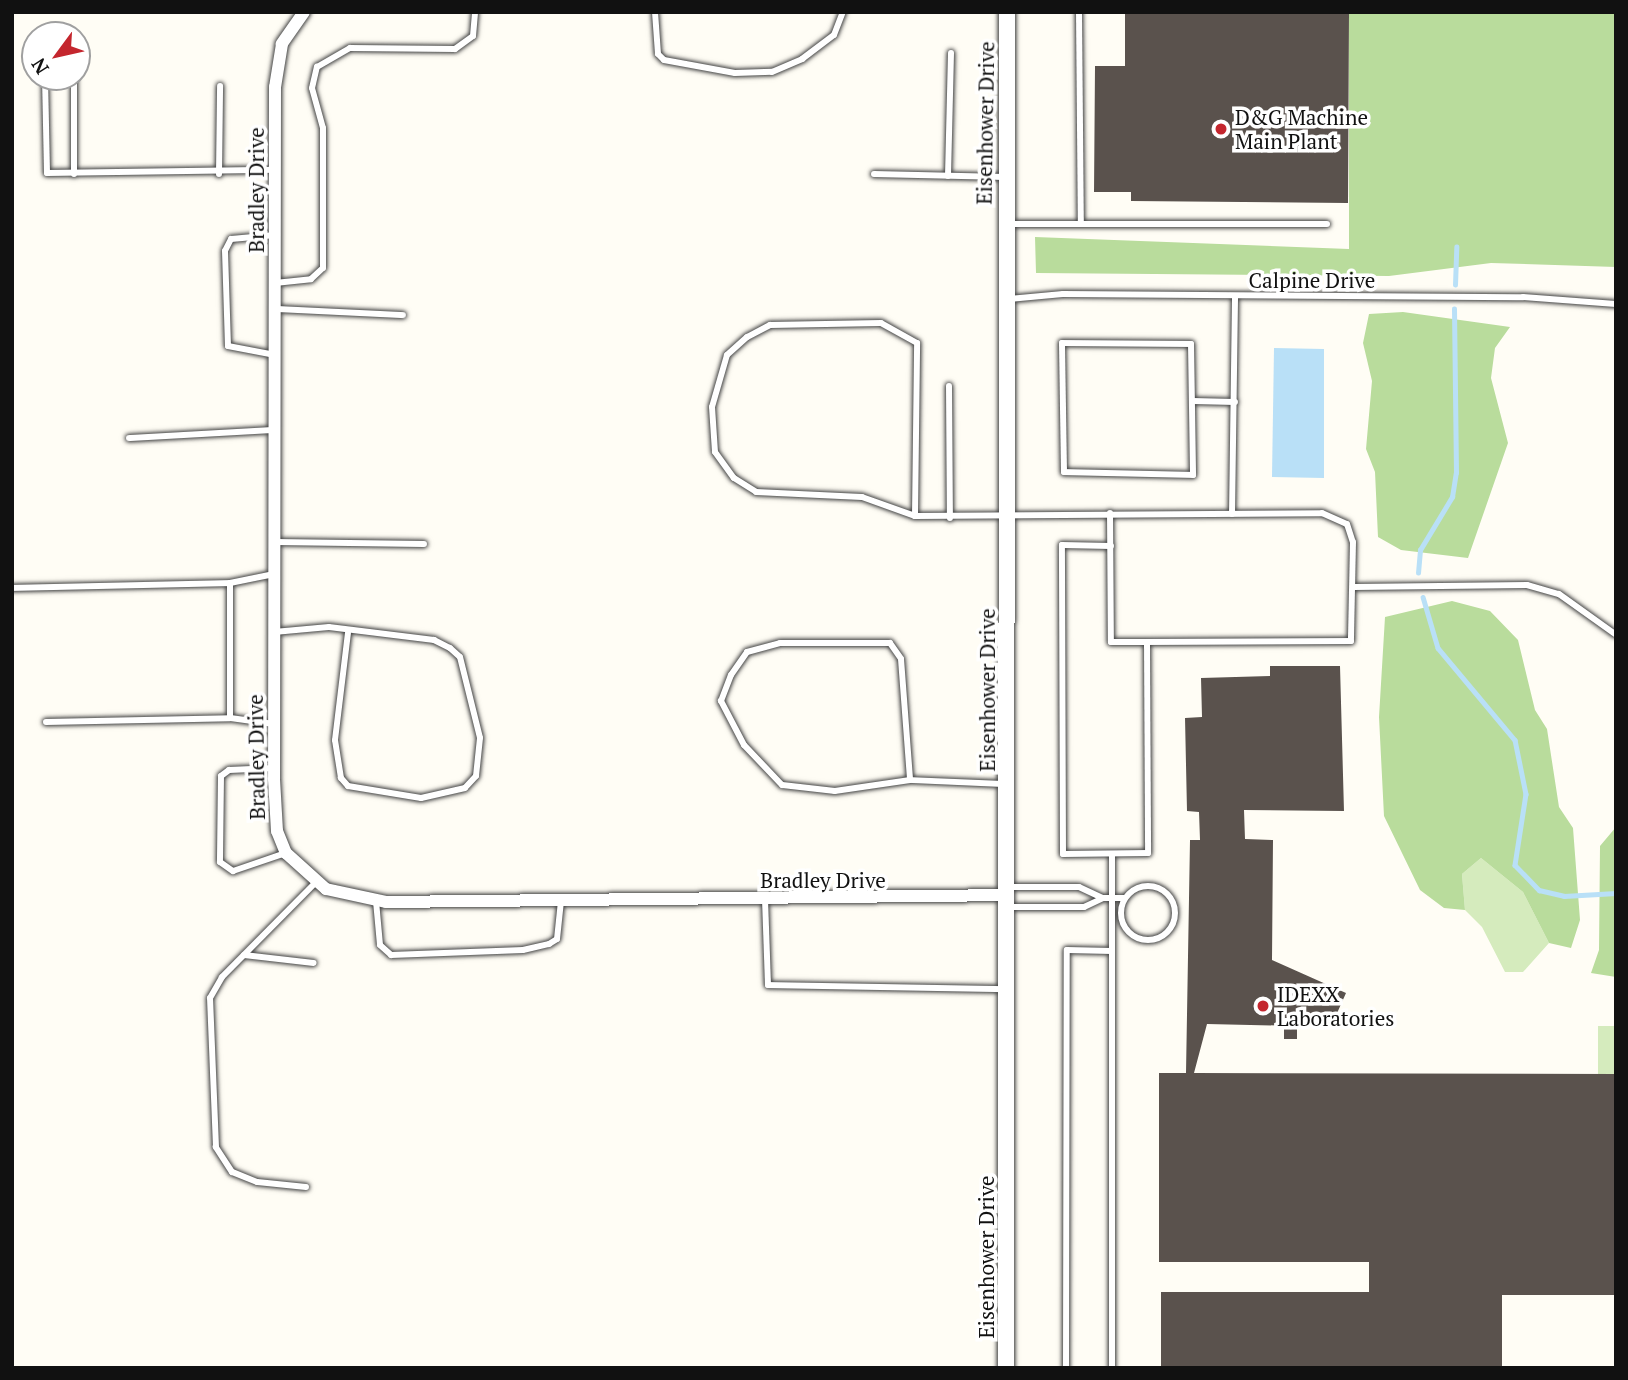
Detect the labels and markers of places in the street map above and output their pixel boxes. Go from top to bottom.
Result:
place label: D&G Machine Main Plant [1235,104,1368,154]
marker: D&G Machine Main Plant [1213,121,1229,137]
place label: IDEXX Laboratories [1277,981,1394,1031]
marker: IDEXX Laboratories [1255,998,1271,1014]

